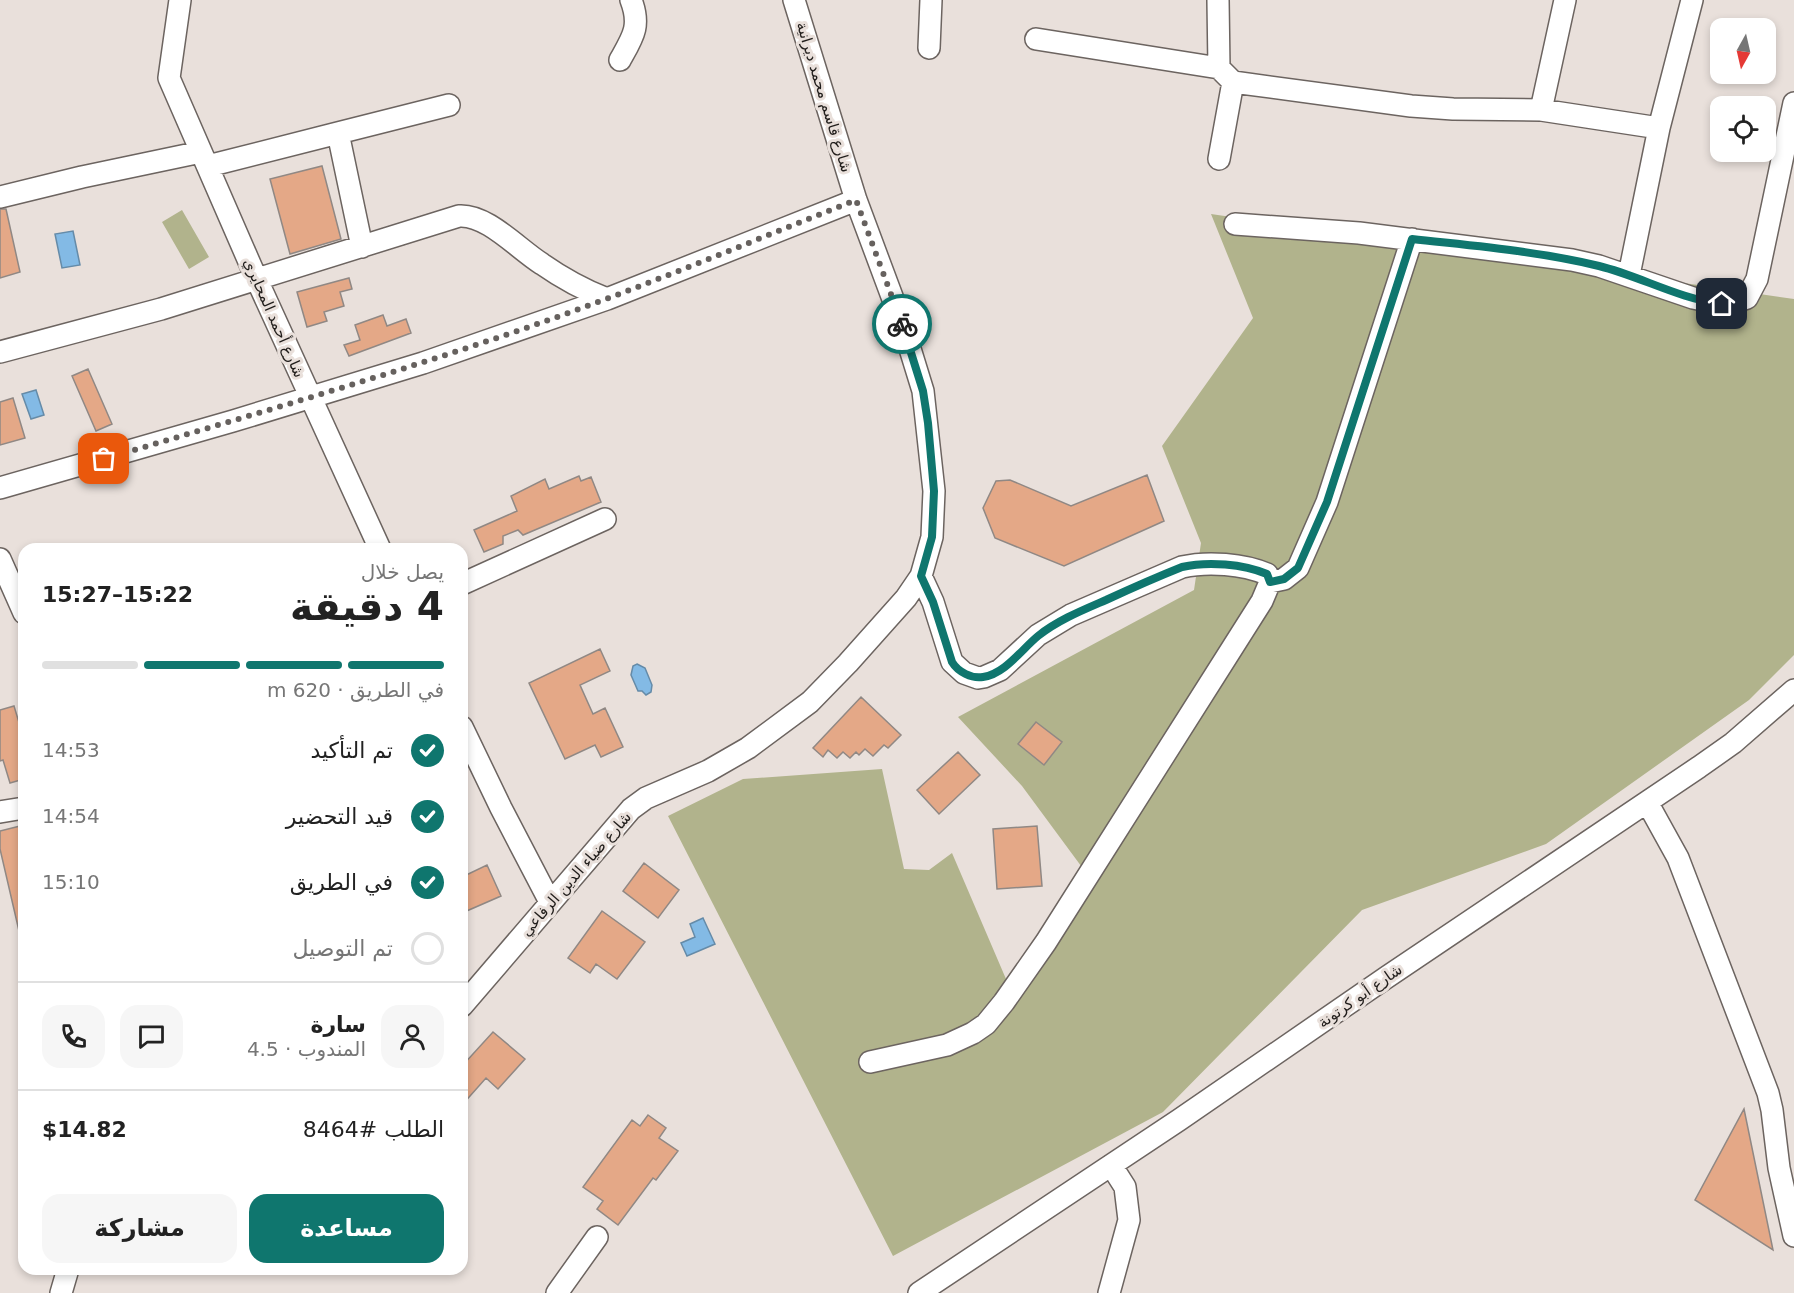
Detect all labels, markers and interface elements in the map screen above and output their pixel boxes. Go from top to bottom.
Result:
north arrow [1710,18,1776,84]
map controls [1710,18,1776,162]
street label: شارع قاسم محمد ديرانية [793,20,855,174]
button: locate [1710,96,1776,162]
street label: شارع أحمد المحايري [239,255,309,381]
pin [1696,278,1747,329]
icon: home [1705,287,1738,320]
courier [872,294,932,354]
icon: bike [886,308,919,341]
pin [78,433,129,484]
icon: bag [87,442,120,475]
text: يصل خلال [361,560,444,584]
text: 15:22–15:27 [42,582,193,607]
text: 4 دقيقة [290,584,444,629]
text: في الطريق · 620 m [267,678,444,702]
icon: check [411,734,444,767]
text: 14:53 [42,738,100,762]
text: تم التأكيد [310,738,393,763]
icon: check [411,800,444,833]
text: 14:54 [42,804,100,828]
text: قيد التحضير [286,804,393,829]
street label: شارع ضياء الدين الرفاعي [517,808,636,941]
icon: check [411,866,444,899]
text: 15:10 [42,870,100,894]
text: في الطريق [290,870,393,895]
text: تم التوصيل [292,936,393,961]
street label: شارع أبو كرتونة [1314,960,1406,1032]
button: phone [42,1005,105,1068]
button: chat [120,1005,183,1068]
button: person [381,1005,444,1068]
text: سارة [310,1012,366,1037]
text: المندوب · 4.5 [247,1037,366,1061]
text: $14.82 [42,1117,127,1142]
text: الطلب #8464 [303,1117,444,1142]
button: مشاركة [42,1194,237,1263]
button: مساعدة [249,1194,444,1263]

